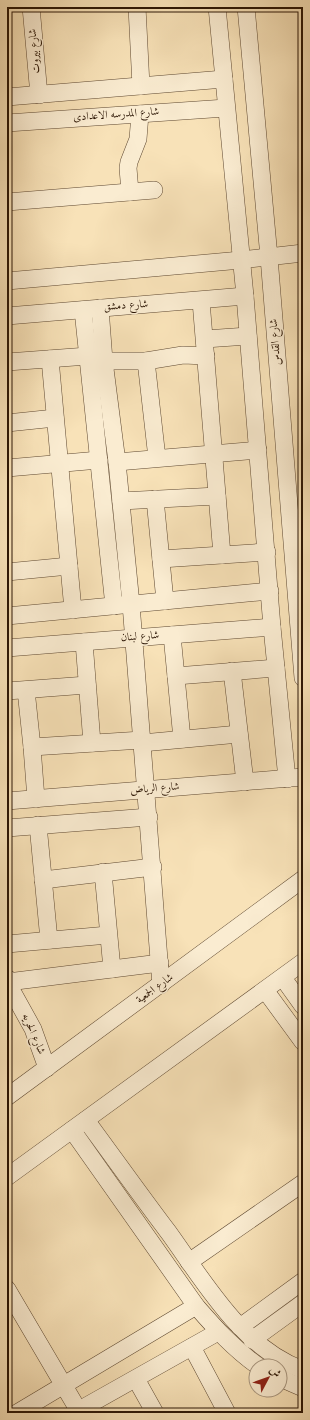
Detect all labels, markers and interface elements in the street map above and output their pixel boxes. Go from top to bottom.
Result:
street label: شارع بيروت [28,28,45,74]
street label: شارع المدرسه الاعدادى [73,107,160,126]
street label: شارع دمشق [103,299,149,316]
street label: شارع القدس [268,318,287,366]
street label: شارع لبنان [121,630,160,647]
street label: شارع الرياض [130,780,180,800]
street label: شارع الجمعية [135,972,177,1008]
street label: شارع الحريه [17,1012,46,1057]
north arrow [248,1358,288,1398]
text: ش [267,1365,282,1380]

